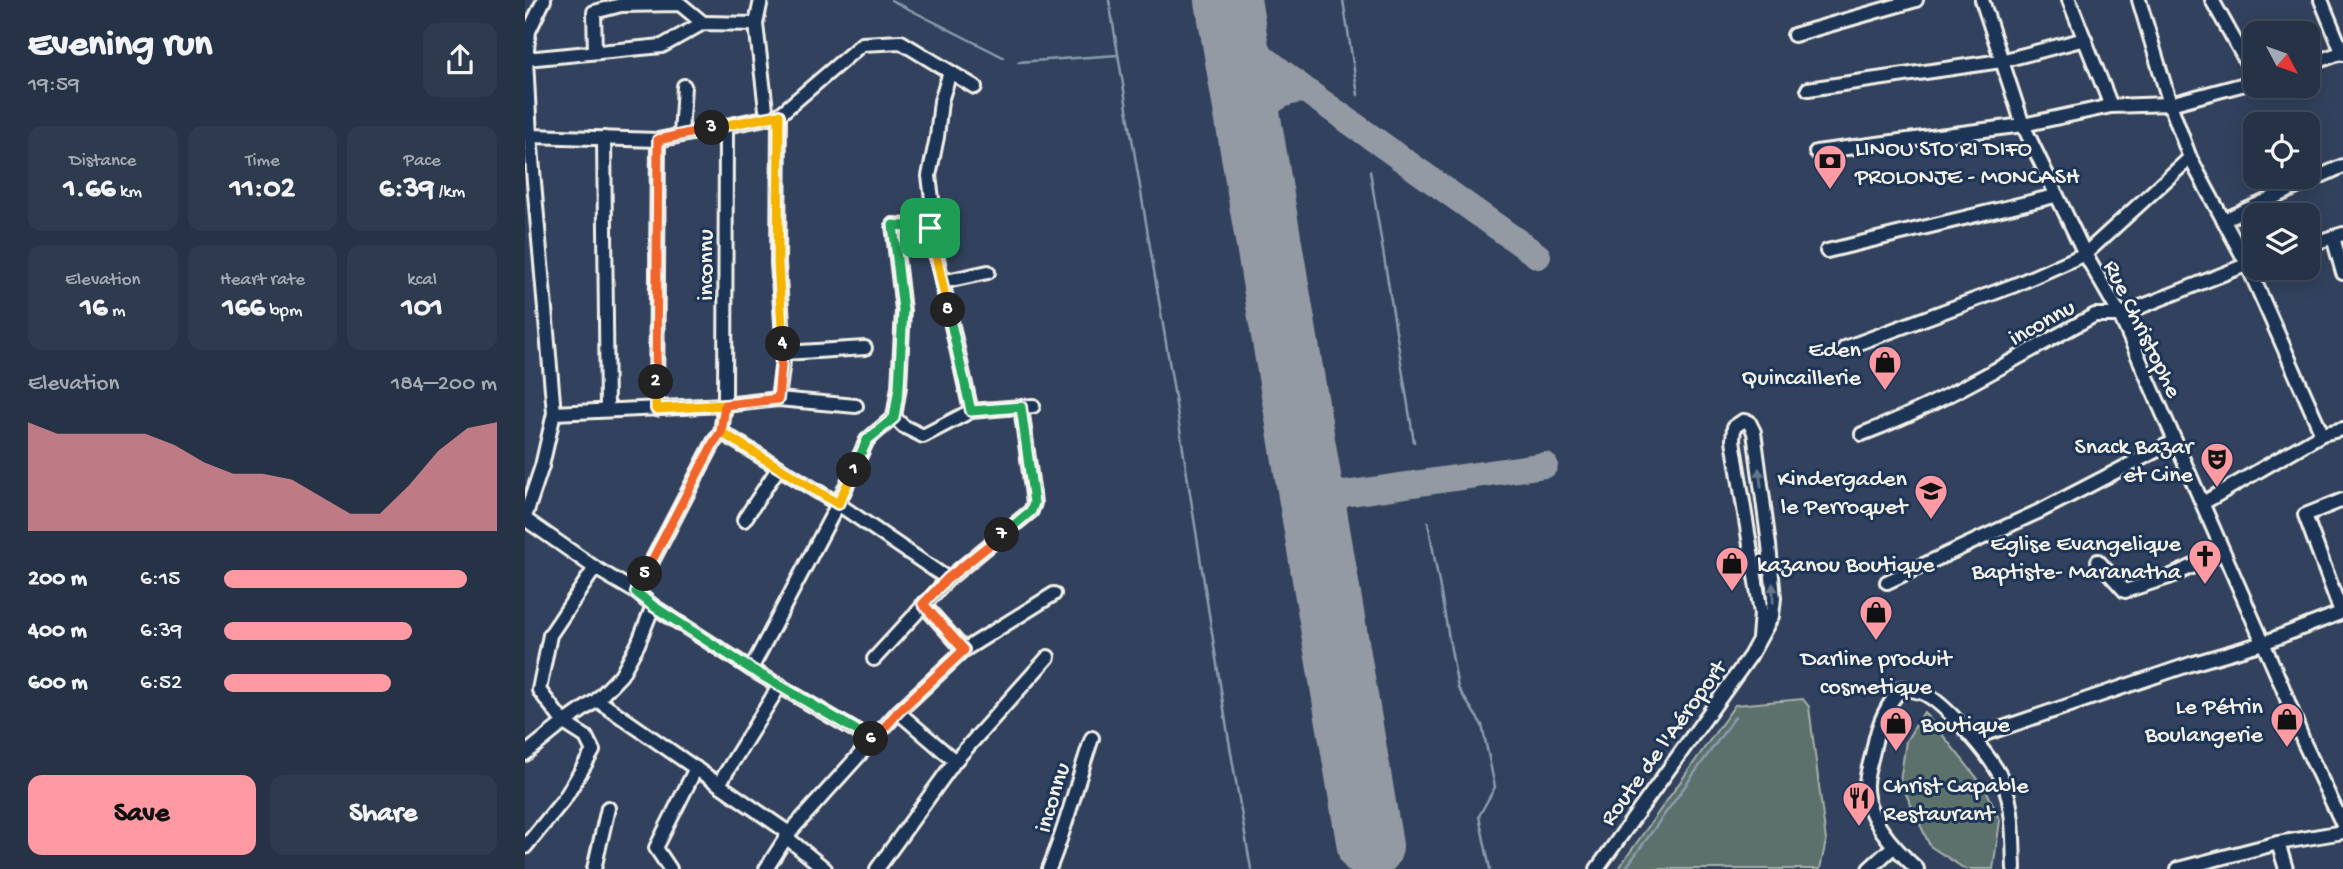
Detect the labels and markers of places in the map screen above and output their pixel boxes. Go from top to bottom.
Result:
pin: 3 [695,110,729,146]
place label: LINOU STO RI DIFO PROLONJE - MONCASH [1854,136,2080,193]
bank icon: LINOU STO RI DIFO PROLONJE - MONCASH [1811,142,1849,191]
pin [900,198,960,258]
pin: 8 [931,292,965,328]
pin: 4 [765,326,801,362]
place label: Eden Quincaillerie [1741,337,1862,394]
shop icon: Eden Quincaillerie [1866,343,1904,392]
pin: 2 [639,364,673,400]
place label: Snack Bazar et Cine [2075,434,2195,491]
theatre icon: Snack Bazar et Cine [2198,440,2236,489]
pin: 1 [837,452,871,488]
place label: Kindergaden le Perroquet [1777,466,1909,523]
school or university icon: Kindergaden le Perroquet [1912,472,1950,521]
pin: 7 [985,518,1019,552]
place label: Eglise Evangelique Baptiste- Maranatha [1971,531,2182,588]
church icon: Eglise Evangelique Baptiste- Maranatha [2186,537,2224,586]
shop icon: kazanou Boutique [1713,544,1751,593]
place label: kazanou Boutique [1757,552,1935,581]
pin: 5 [627,556,663,592]
shop icon: Darline produit cosmetique [1857,593,1895,642]
place label: Darline produit cosmetique [1799,646,1953,703]
place label: Le Pétrin Boulangerie [2144,694,2264,751]
shop icon: Le Pétrin Boulangerie [2268,700,2306,749]
shop icon: Boutique [1877,704,1915,753]
place label: Boutique [1920,712,2011,741]
pin: 6 [853,722,889,756]
place label: Christ Capable Restaurant [1883,773,2029,830]
restaurant icon: Christ Capable Restaurant [1840,779,1878,828]

